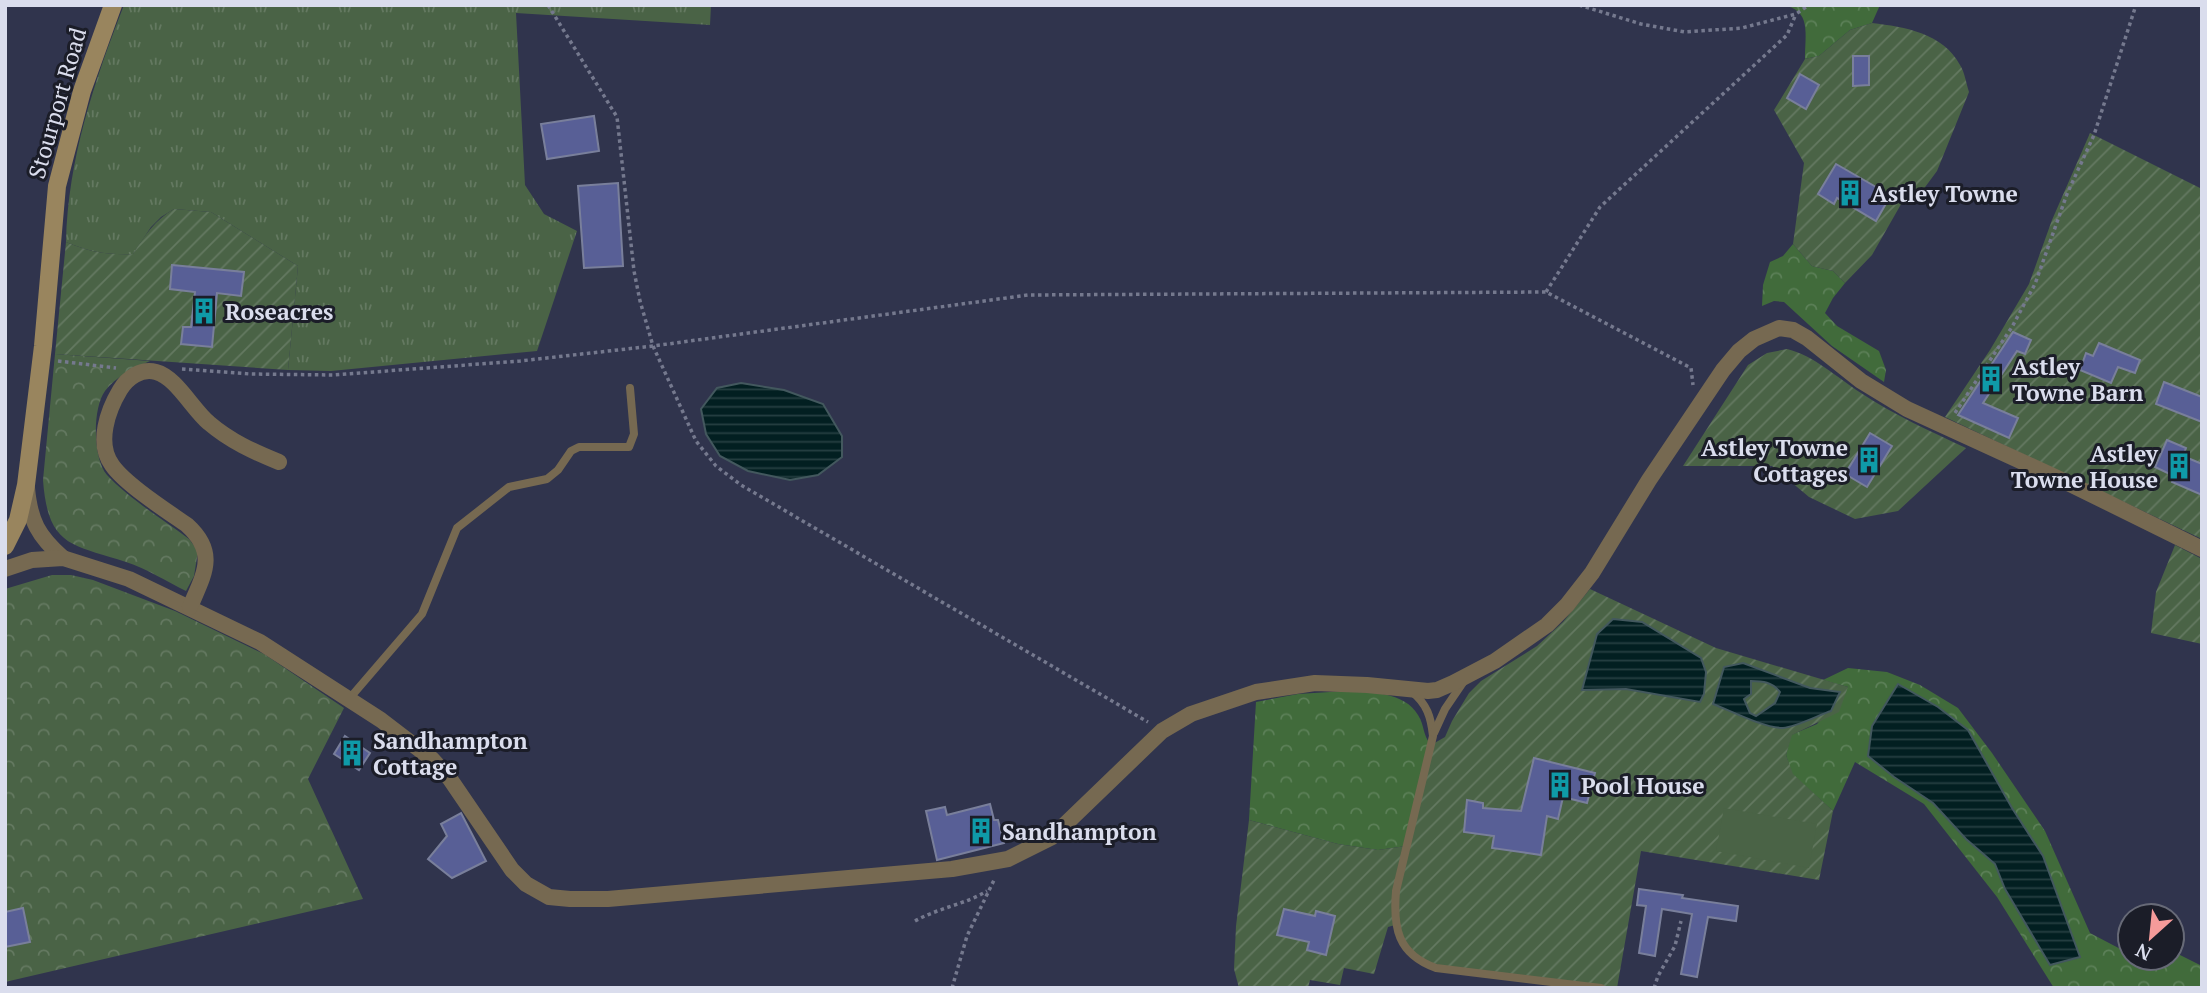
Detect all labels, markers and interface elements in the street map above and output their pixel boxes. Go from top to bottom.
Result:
street label: Stourport Road [21,24,93,182]
building icon: Astley Towne [1835,178,1865,208]
place label: Astley Towne [1871,178,2018,209]
building icon: Roseacres [189,296,219,326]
place label: Roseacres [225,296,334,327]
place label: Astley Towne Barn [2012,351,2144,408]
building icon: Astley Towne Barn [1976,364,2006,394]
place label: Astley Towne Cottages [1701,432,1848,489]
place label: Astley Towne House [2011,438,2159,495]
building icon: Astley Towne Cottages [1854,445,1884,475]
building icon: Astley Towne House [2164,451,2194,481]
place label: Sandhampton Cottage [373,725,528,782]
building icon: Sandhampton Cottage [337,738,367,768]
building icon: Pool House [1545,770,1575,800]
place label: Pool House [1581,770,1705,801]
building icon: Sandhampton [966,816,996,846]
place label: Sandhampton [1002,816,1157,847]
north arrow [2116,902,2186,972]
text: N [2130,938,2155,967]

